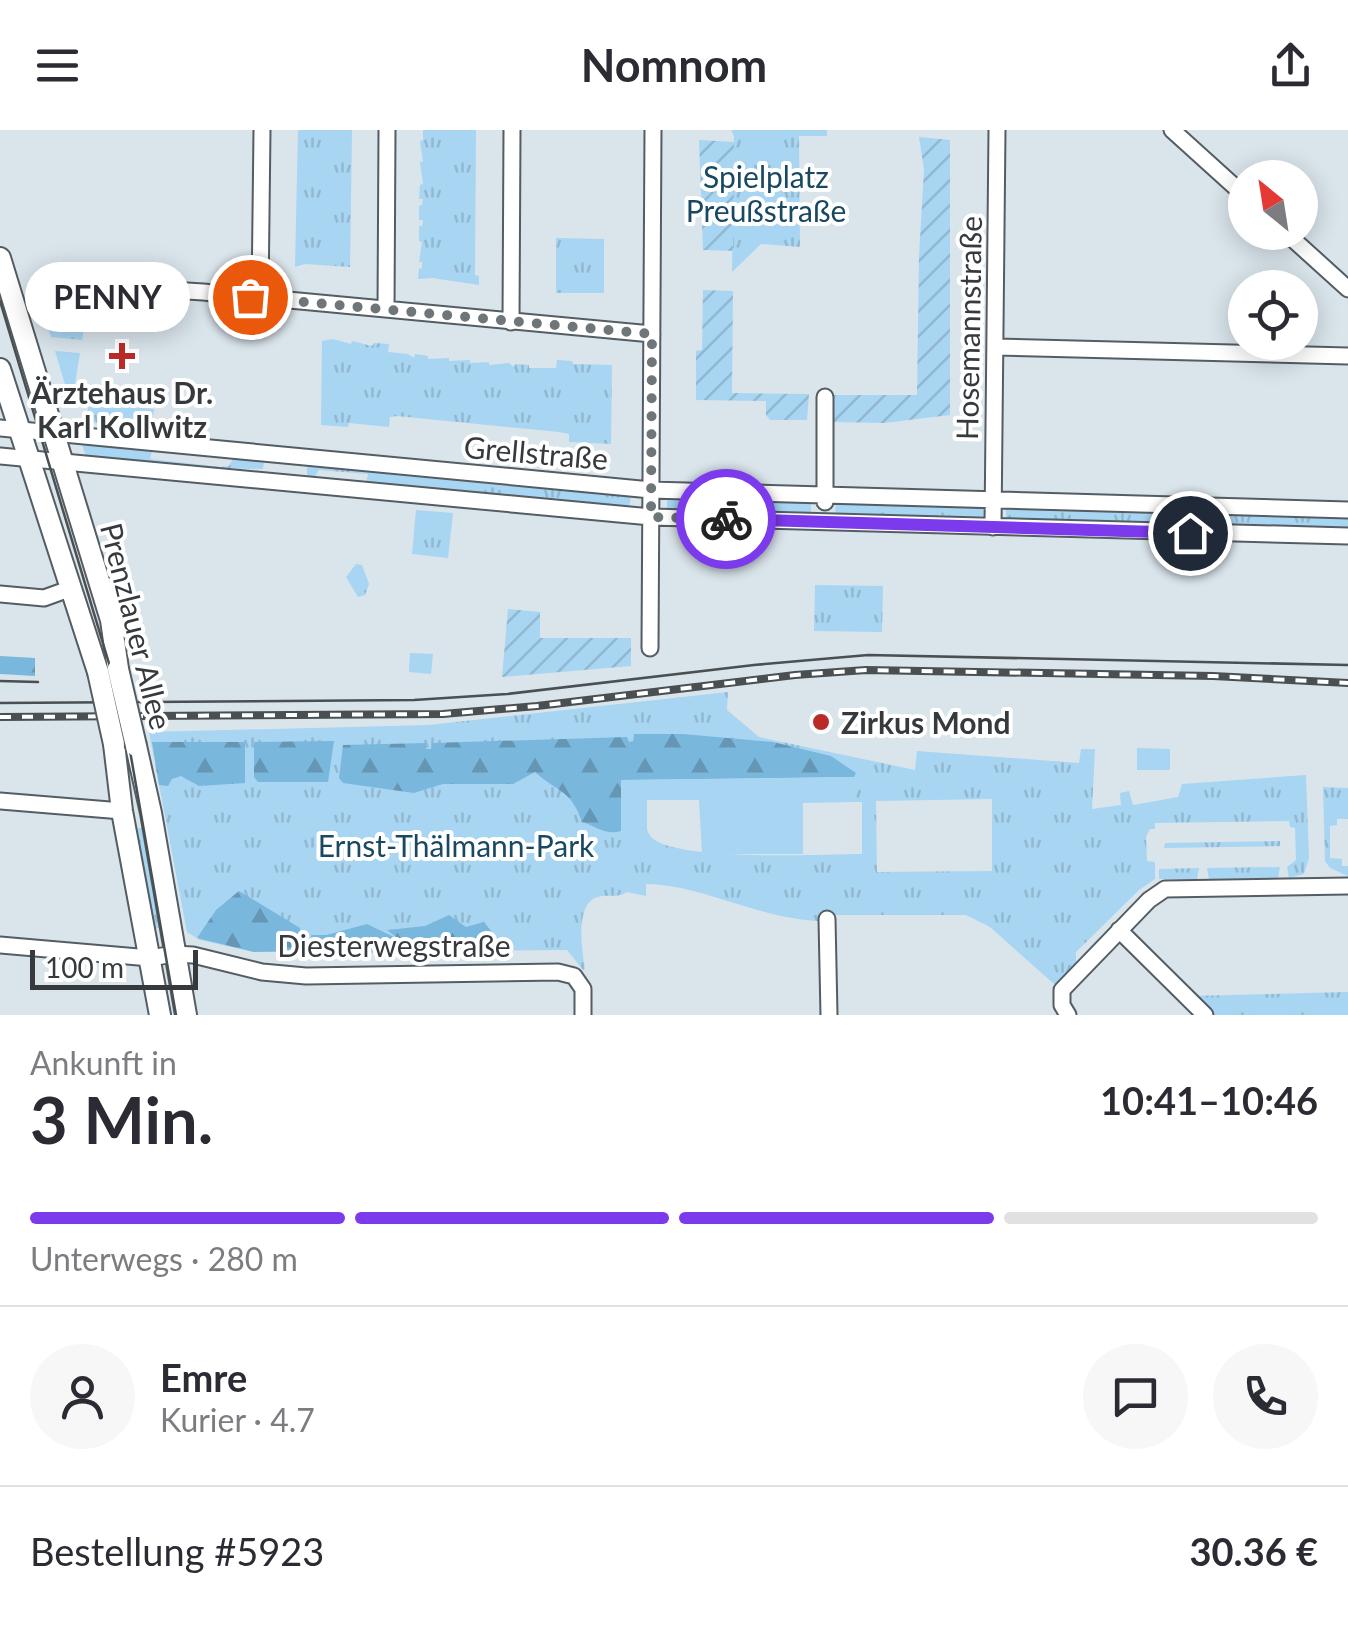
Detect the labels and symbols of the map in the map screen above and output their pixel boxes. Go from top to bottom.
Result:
park label: Spielplatz Preußstraße [686,158,846,228]
north arrow [1228,160,1318,250]
street label: Hosemannstraße [948,216,988,440]
pin [208,255,293,340]
callout: PENNY [25,262,190,332]
marker: Ärztehaus Dr. Karl Kollwitz [109,343,135,369]
place label: Ärztehaus Dr. Karl Kollwitz [30,374,213,444]
street label: Grellstraße [462,428,610,476]
courier [676,469,776,569]
pin [1148,491,1233,576]
street label: Prenzlauer Allee [94,519,180,733]
place label: Zirkus Mond [841,704,1010,740]
marker: Zirkus Mond [810,711,832,733]
park label: Ernst-Thälmann-Park [318,827,595,863]
street label: Diesterwegstraße [277,927,511,963]
scale bar [30,945,198,990]

